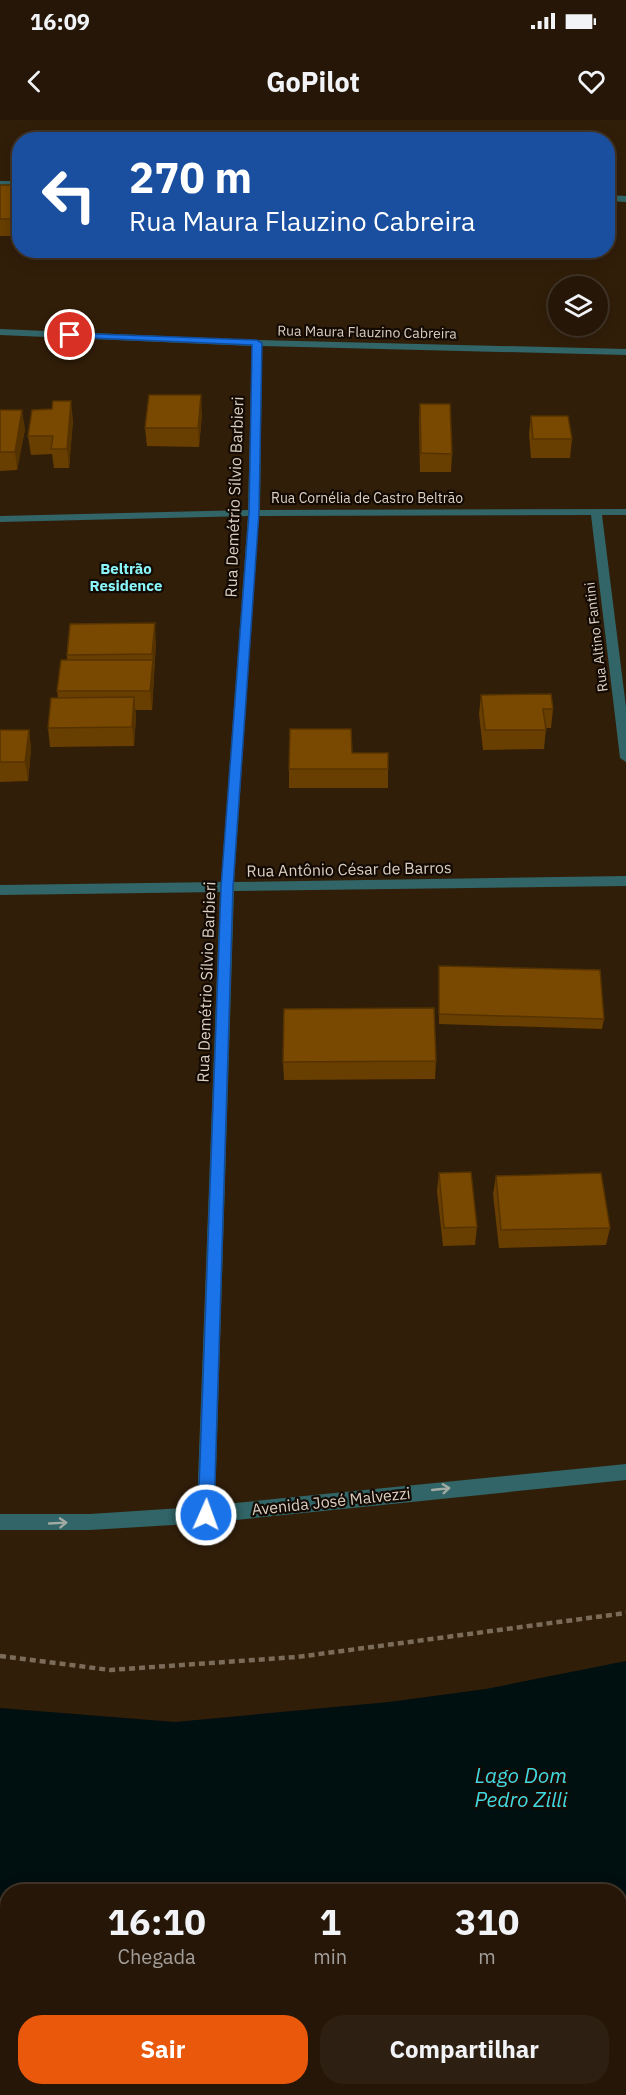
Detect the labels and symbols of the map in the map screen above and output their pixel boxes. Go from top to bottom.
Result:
pin [44,309,95,360]
street label: Rua Maura Flauzino Cabreira [277,321,457,343]
street label: Rua Demétrio Sílvio Barbieri [220,396,248,598]
street label: Rua Cornélia de Castro Beltrão [271,489,463,507]
district label: Beltrão Residence [90,559,162,595]
street label: Rua Altino Fantini [580,581,612,693]
street label: Rua Antônio César de Barros [246,857,452,881]
street label: Rua Demétrio Sílvio Barbieri [192,881,220,1083]
position arrow [174,1483,238,1547]
street label: Avenida José Malvezzi [251,1483,411,1519]
one-way arrow [430,1483,450,1494]
one-way arrow [48,1517,68,1528]
water label: Lago Dom Pedro Zilli [475,1761,568,1813]

